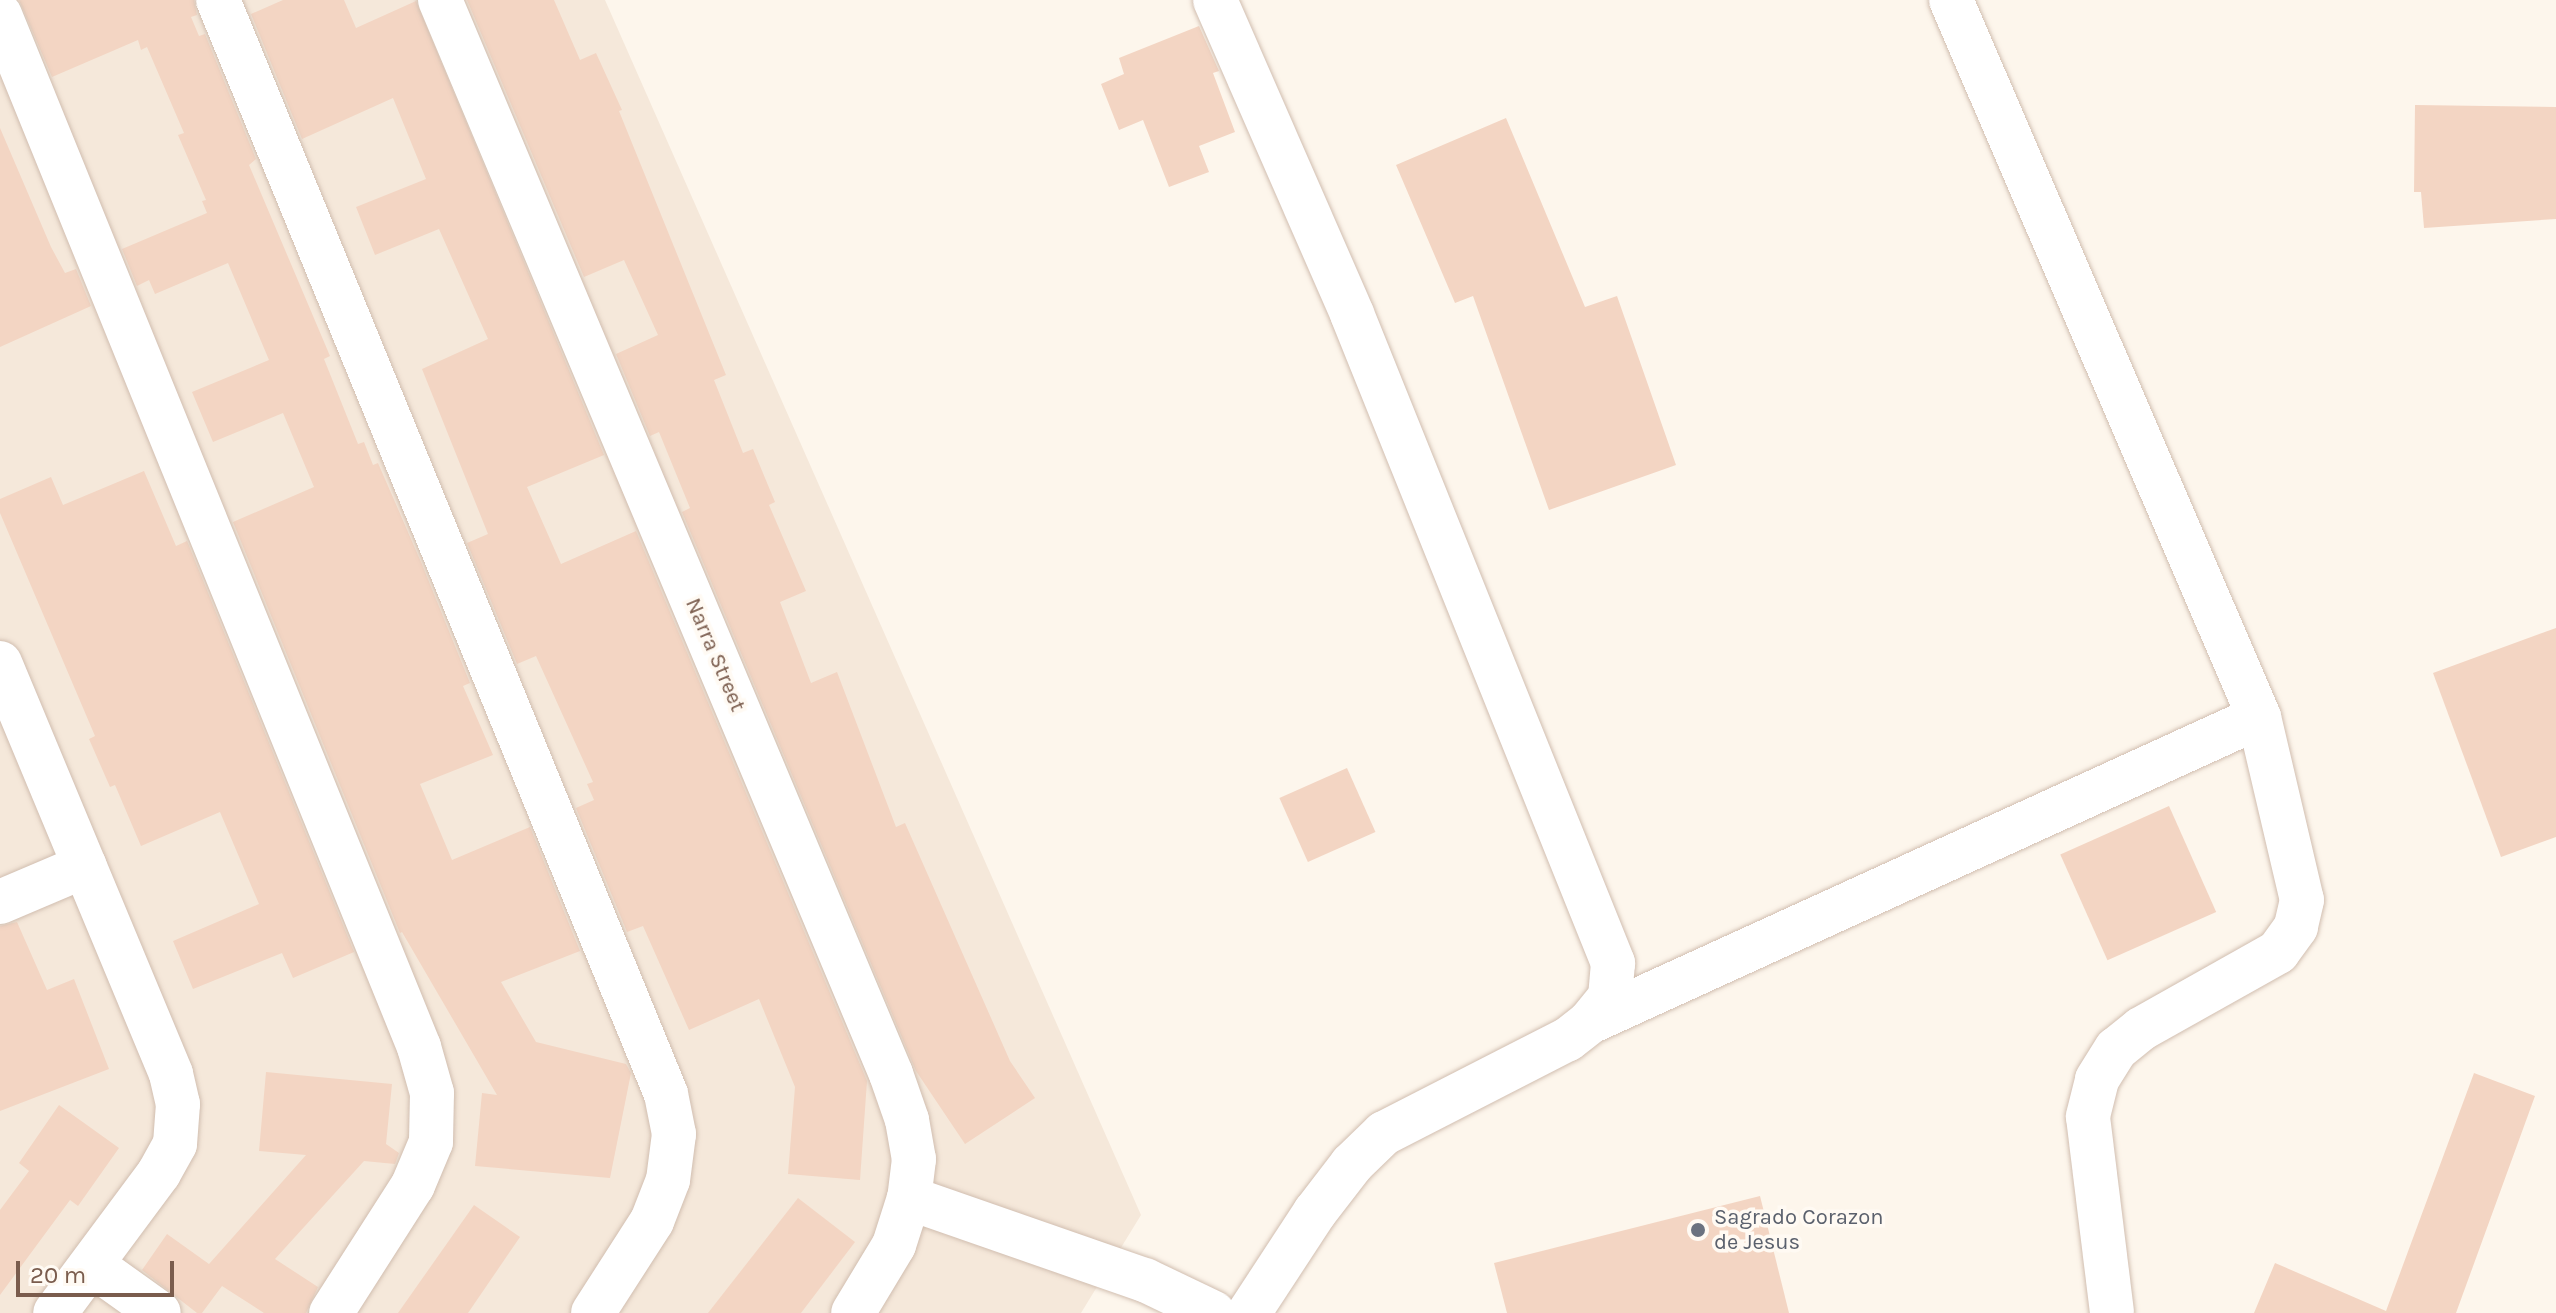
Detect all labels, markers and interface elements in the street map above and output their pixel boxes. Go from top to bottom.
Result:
street label: Narra Street [679,594,751,716]
place label: Sagrado Corazon de Jesus [1714,1204,1883,1256]
marker: Sagrado Corazon de Jesus [1689,1221,1707,1239]
scale bar [20,1245,178,1295]
text: 20 m [30,1261,86,1289]

